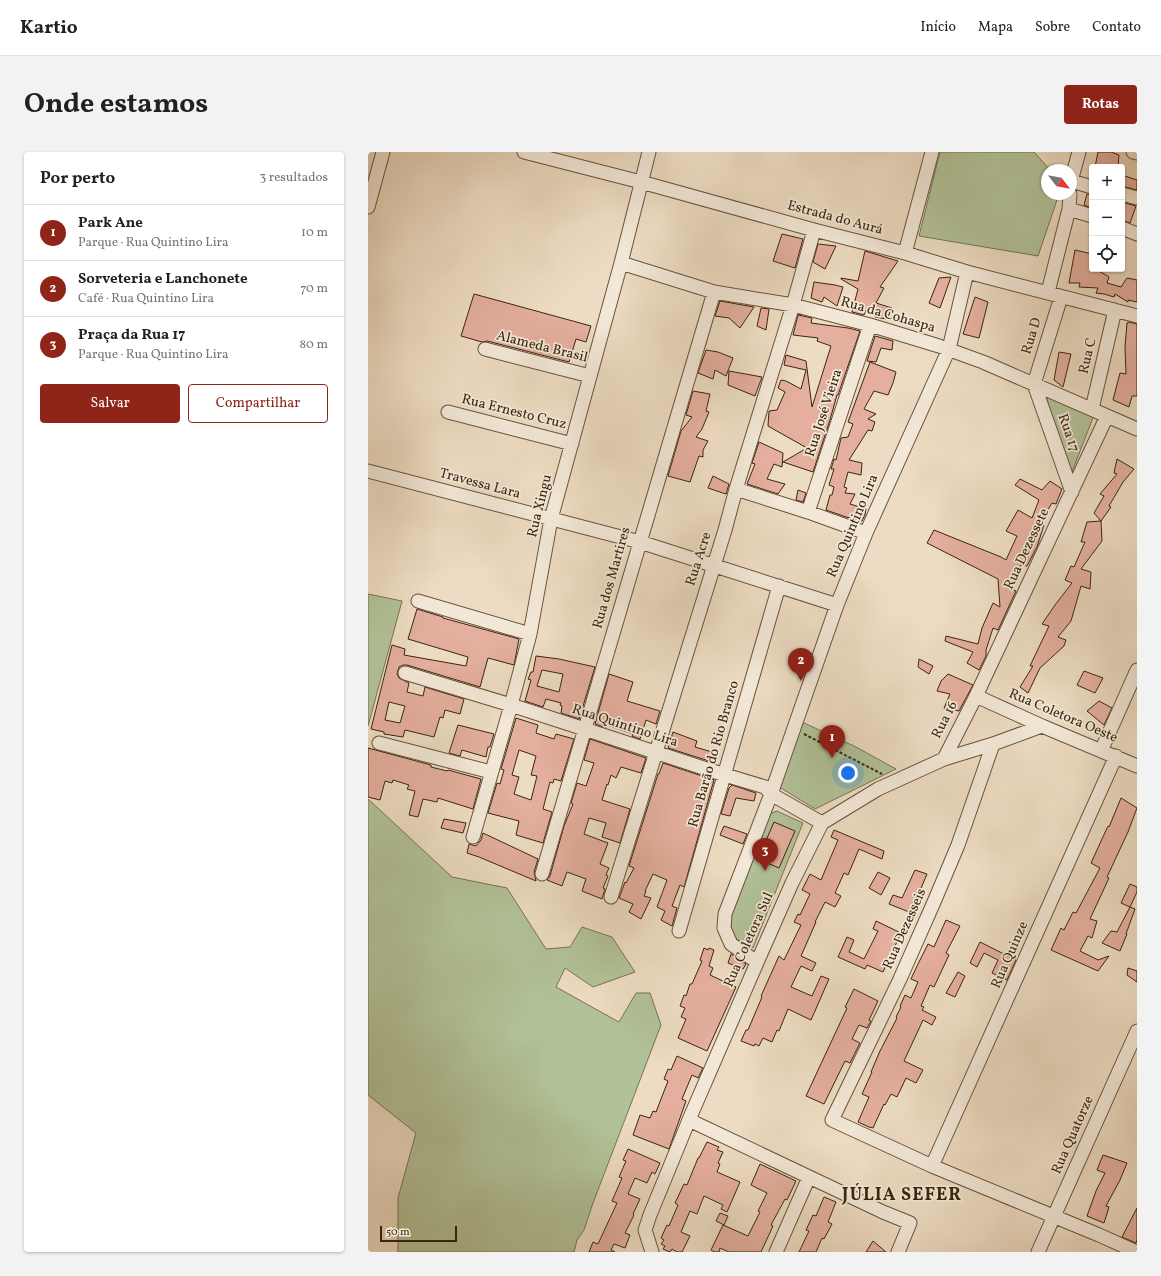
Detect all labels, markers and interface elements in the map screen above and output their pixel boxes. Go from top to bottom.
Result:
text: Kartio [20,15,78,41]
text: Início [920,18,956,37]
text: Mapa [978,18,1013,37]
text: Sobre [1035,18,1070,37]
text: Contato [1092,18,1141,37]
text: Onde estamos [24,85,208,124]
button: Rotas [1064,85,1137,124]
north arrow [1041,164,1077,200]
map controls [1089,164,1125,272]
button: + [1089,164,1125,200]
text: Por perto [40,167,115,190]
text: 3 resultados [259,169,328,187]
street label: Estrada do Aurá [785,196,885,240]
button: − [1089,200,1125,236]
text: Park Ane [78,213,143,234]
text: 1 [50,224,56,242]
text: 10 m [301,224,328,242]
text: Parque · Rua Quintino Lira [78,234,229,252]
button: locate [1089,236,1125,272]
text: Sorveteria e Lanchonete [78,269,248,290]
text: 2 [50,280,56,298]
text: 70 m [300,280,328,298]
text: Café · Rua Quintino Lira [78,290,214,308]
street label: Rua da Cohaspa [838,292,938,338]
street label: Rua D [1017,315,1047,357]
text: Praça da Rua 17 [78,325,185,346]
street label: Alameda Brasil [494,326,590,368]
text: 3 [50,336,56,354]
text: 80 m [299,336,328,354]
street label: Rua C [1075,336,1101,376]
text: Parque · Rua Quintino Lira [78,346,229,364]
street label: Rua José Vieira [801,367,847,459]
button: Salvar [40,384,180,423]
button: Compartilhar [188,384,328,423]
street label: Rua Ernesto Cruz [460,390,568,434]
street label: Rua 17 [1053,411,1083,455]
street label: Travessa Lara [437,464,523,504]
street label: Rua Quintino Lira [823,471,883,581]
street label: Rua Xingu [523,472,557,539]
street label: Rua Dezessete [1000,505,1054,593]
street label: Rua dos Martires [588,525,636,631]
street label: Rua Acre [681,529,717,588]
pin: 2 [788,648,814,681]
street label: Rua Barão do Rio Branco [684,678,744,830]
street label: Rua Coletora Oeste [1006,684,1121,748]
street label: Rua 16 [928,698,962,742]
street label: Rua Quintino Lira [569,700,681,752]
pin: 1 [819,725,845,758]
your location [838,763,858,783]
pin: 3 [752,838,778,871]
street label: Rua Dezesseis [879,886,931,972]
street label: Rua Coletora Sul [720,889,778,991]
street label: Rua Quinze [987,918,1033,992]
street label: Rua Quatorze [1047,1092,1099,1177]
district label: JÚLIA SEFER [841,1183,962,1208]
scale bar [380,1224,457,1243]
text: 50 m [386,1225,410,1240]

